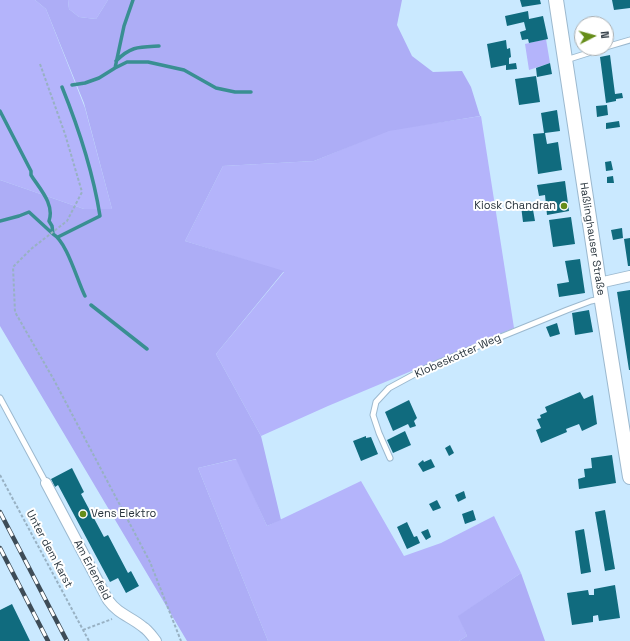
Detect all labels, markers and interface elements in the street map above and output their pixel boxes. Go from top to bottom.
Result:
north arrow [574,16,614,56]
text: N [598,30,612,39]
street label: Haßlinghauser Straße [577,182,607,296]
place label: Kiosk Chandran [474,199,556,213]
marker: Kiosk Chandran [559,201,569,211]
street label: Klobeskotter Weg [413,331,503,381]
place label: Vens Elektro [91,507,156,521]
street label: Unter dem Karst [23,508,75,590]
marker: Vens Elektro [78,509,88,519]
street label: Am Erlenfeld [71,538,113,602]

